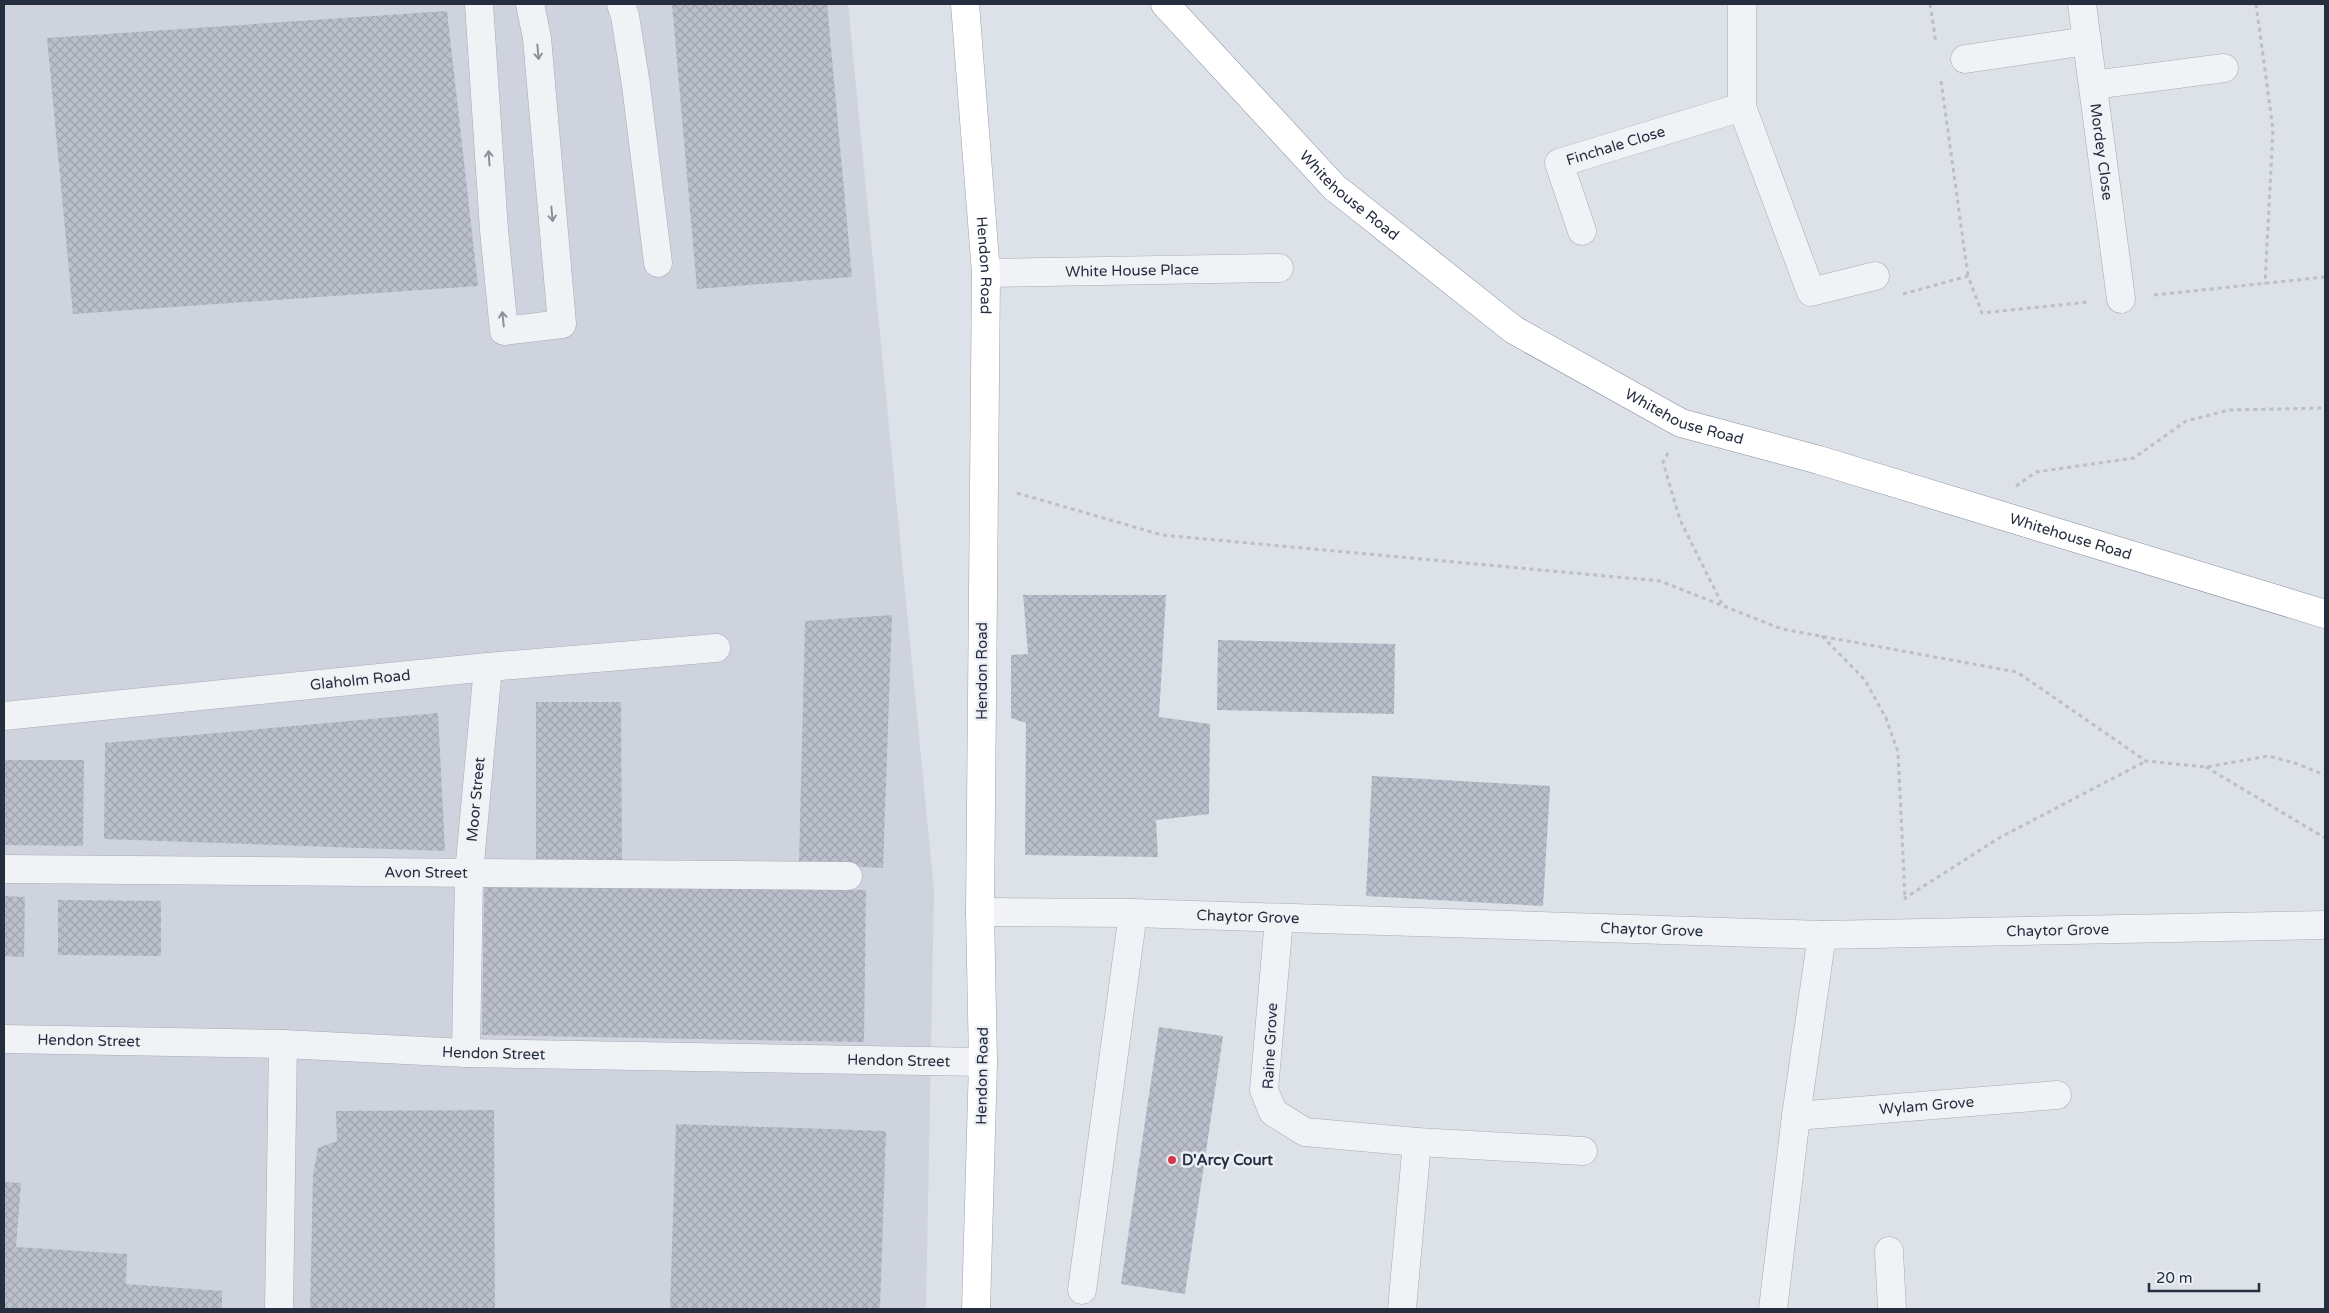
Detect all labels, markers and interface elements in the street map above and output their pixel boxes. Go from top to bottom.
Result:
one-way arrow [533,44,543,60]
street label: Mordey Close [2086,102,2117,201]
street label: Finchale Close [1564,122,1667,169]
street label: Whitehouse Road [1296,147,1403,244]
one-way arrow [485,150,494,166]
one-way arrow [548,205,557,221]
street label: Hendon Road [973,216,995,314]
street label: White House Place [1065,260,1199,281]
one-way arrow [498,312,508,328]
street label: Whitehouse Road [1622,385,1745,448]
street label: Whitehouse Road [2007,509,2134,564]
street label: Hendon Road [973,622,991,720]
street label: Glaholm Road [309,666,411,694]
street label: Moor Street [463,756,489,843]
street label: Avon Street [384,863,468,882]
street label: Chaytor Grove [1196,906,1300,927]
street label: Chaytor Grove [1600,919,1703,940]
street label: Chaytor Grove [2006,920,2109,940]
street label: Raine Grove [1259,1002,1281,1090]
street label: Hendon Road [972,1027,992,1125]
street label: Hendon Street [37,1031,141,1050]
street label: Hendon Street [442,1043,546,1063]
street label: Hendon Street [847,1051,951,1070]
street label: Wylam Grove [1878,1093,1975,1118]
place label: D'Arcy Court [1182,1151,1273,1170]
marker: D'Arcy Court [1166,1154,1178,1166]
scale bar [2149,1260,2259,1292]
text: 20 m [2156,1269,2193,1287]

